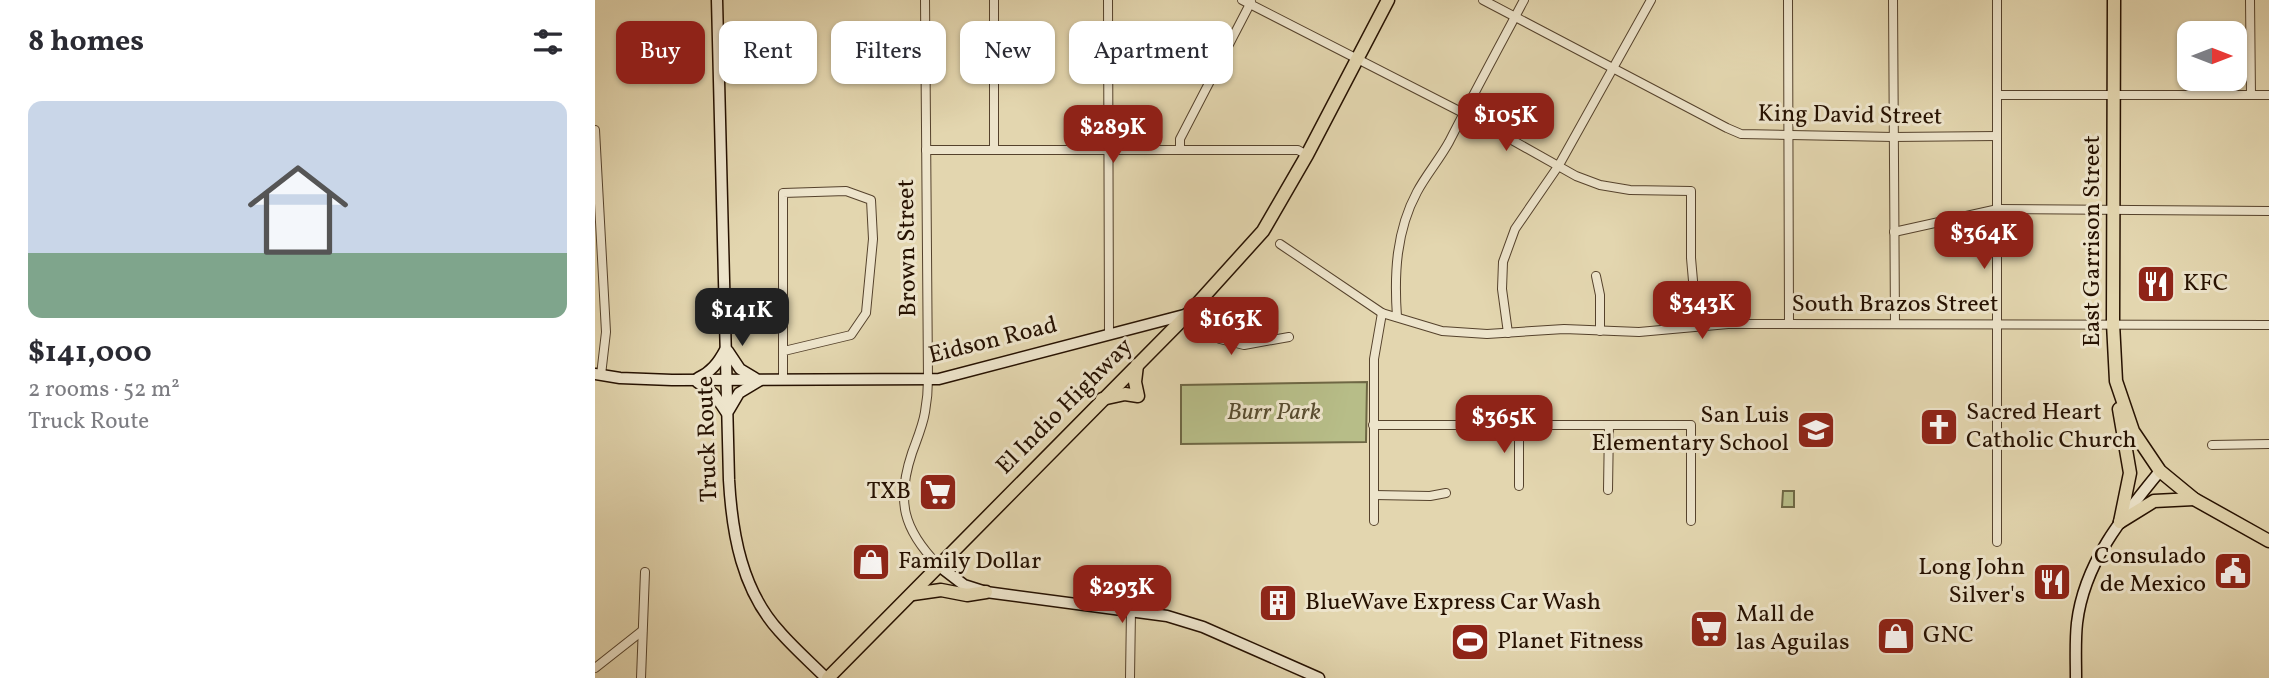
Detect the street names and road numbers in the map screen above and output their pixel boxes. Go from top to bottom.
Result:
street label: King David Street [1757,97,1943,135]
street label: East Garrison Street [2076,135,2110,347]
street label: Brown Street [890,179,926,317]
street label: South Brazos Street [1792,288,1998,322]
street label: Eidson Road [925,309,1061,373]
street label: El Indio Highway [989,331,1141,483]
street label: Truck Route [689,375,727,503]

